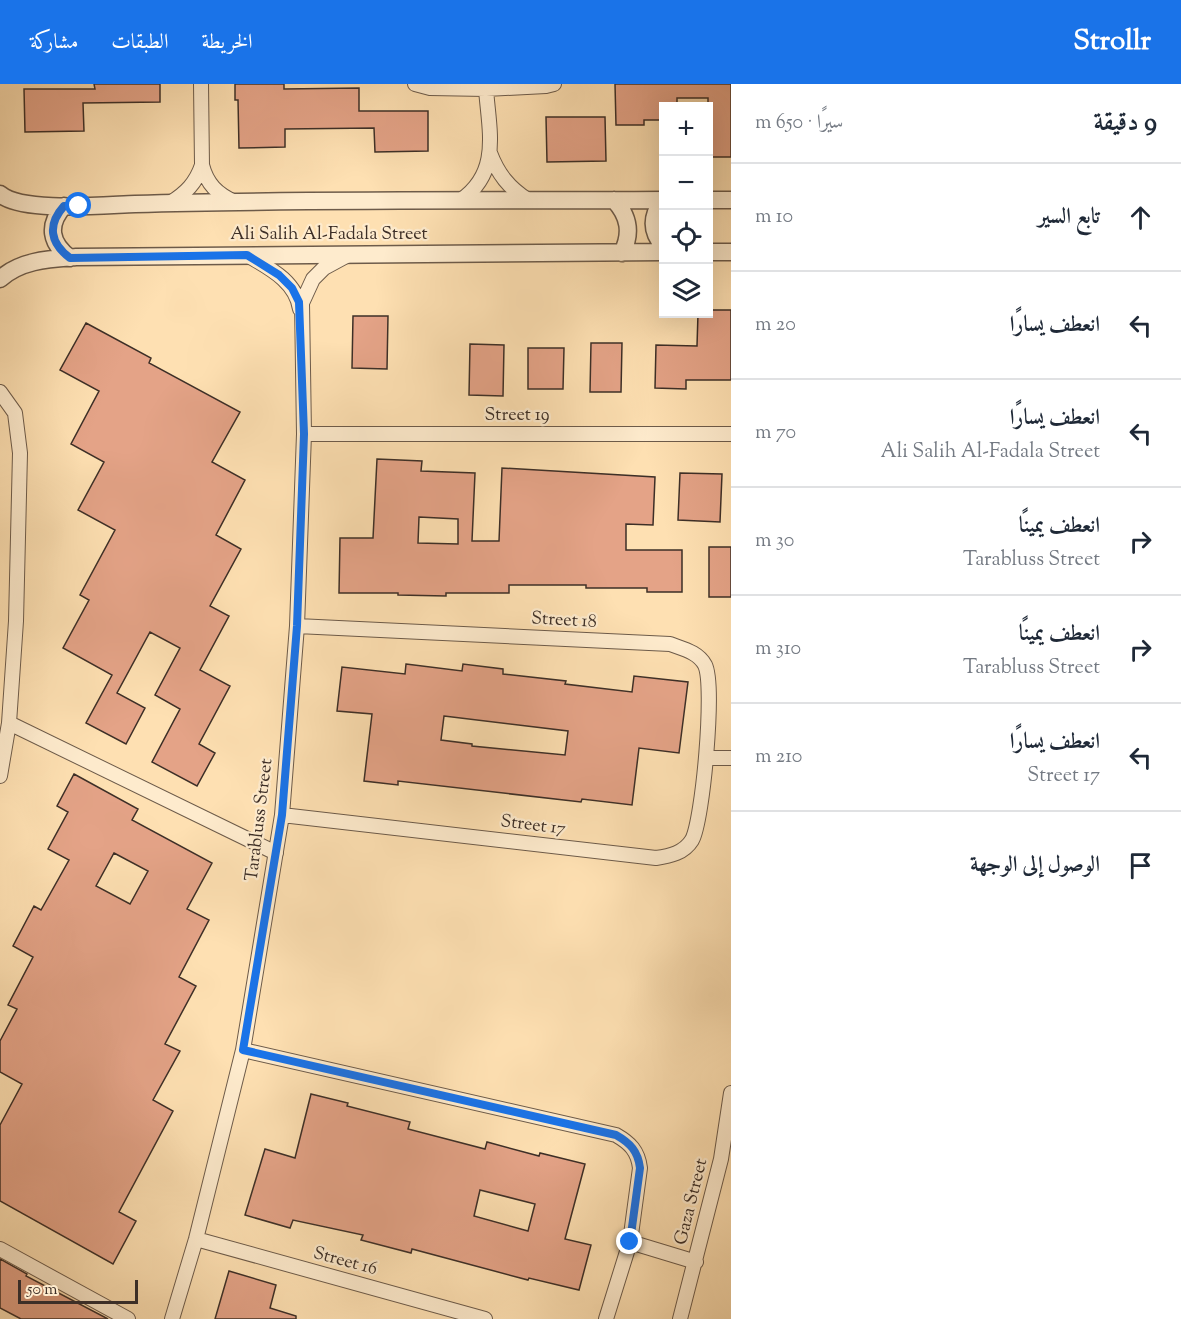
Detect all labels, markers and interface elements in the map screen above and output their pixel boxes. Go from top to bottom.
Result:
text: Strollr [1073,22,1151,62]
text: مشاركة [30,28,78,58]
text: الطبقات [111,28,168,58]
text: الخريطة [201,28,253,58]
map controls [659,102,713,318]
button: + [659,102,713,156]
text: 9 دقيقة [1093,105,1157,142]
text: سيرًا · 650 m [755,109,843,138]
button: − [659,156,713,210]
route start [65,192,91,218]
icon: ahead [1124,201,1157,234]
text: تابع السير [1038,202,1100,234]
text: 10 m [755,203,793,232]
button: locate [659,210,713,264]
street label: Ali Salih Al-Fadala Street [230,222,428,248]
button: layers [659,264,713,318]
icon: left [1124,309,1157,342]
text: انعطف يسارًا [1010,310,1100,342]
text: 20 m [755,311,796,340]
street label: Street 19 [485,403,550,429]
text: انعطف يسارًا [1010,403,1100,435]
icon: left [1124,417,1157,450]
text: 70 m [755,419,796,448]
text: Ali Salih Al-Fadala Street [880,438,1100,467]
text: انعطف يمينًا [1019,511,1100,543]
icon: right [1124,525,1157,558]
text: 30 m [755,527,794,556]
text: Tarabluss Street [963,546,1100,575]
street label: Street 18 [531,606,597,636]
text: انعطف يمينًا [1019,619,1100,651]
icon: right [1124,633,1157,666]
text: 310 m [755,635,801,664]
text: Tarabluss Street [963,654,1100,683]
text: انعطف يسارًا [1010,727,1100,759]
icon: left [1124,741,1157,774]
text: 210 m [755,743,802,772]
street label: Tarabluss Street [240,757,280,883]
text: Street 17 [1027,762,1100,791]
street label: Street 17 [499,809,567,843]
icon: arrive [1124,849,1157,882]
text: الوصول إلى الوجهة [970,850,1100,882]
street label: Gaza Street [669,1156,715,1248]
route end [616,1228,642,1254]
street label: Street 16 [310,1241,380,1283]
scale bar [18,1277,138,1304]
text: 50 m [27,1279,58,1302]

